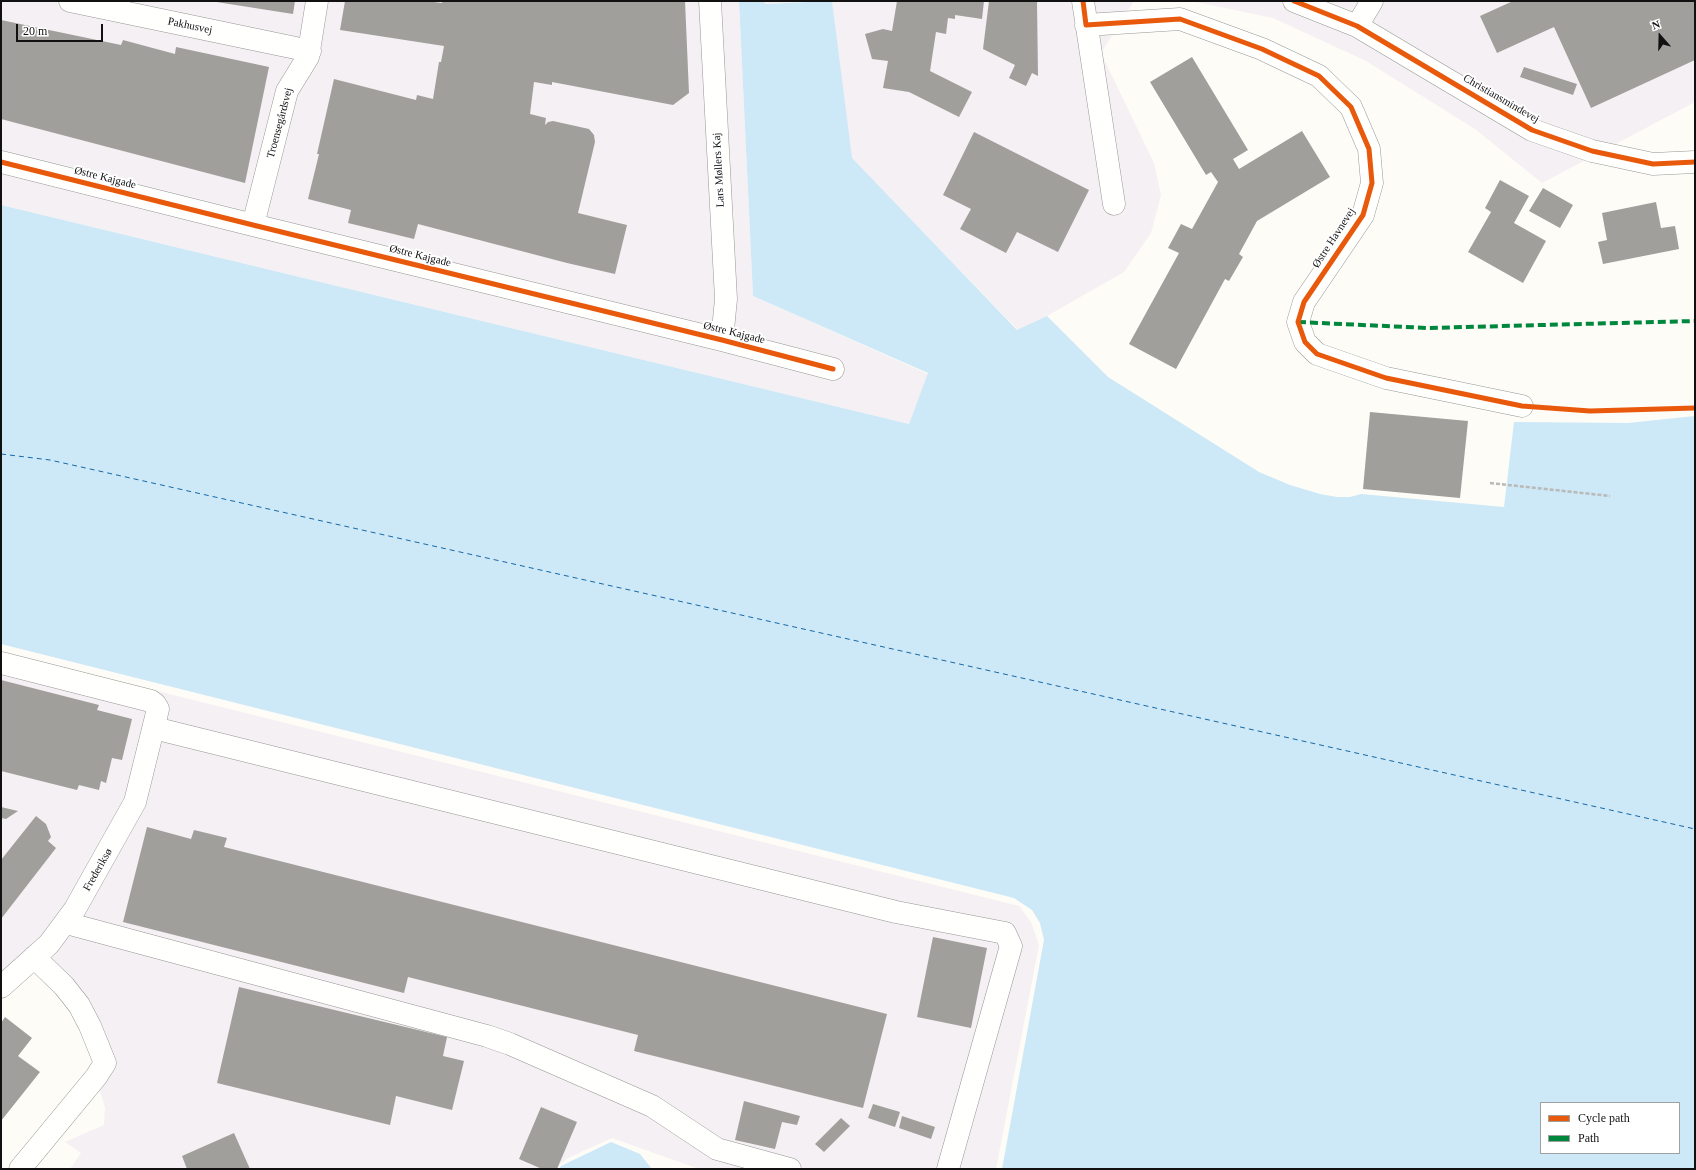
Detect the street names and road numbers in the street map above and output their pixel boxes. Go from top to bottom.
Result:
street label: Pakhusvej [167,15,213,37]
street label: Christiansmindevej [1461,72,1541,126]
street label: Troensegårdsvej [264,86,296,160]
street label: Lars Møllers Kaj [710,132,728,208]
street label: Østre Kajgade [73,164,137,192]
street label: Østre Havnevej [1310,206,1358,270]
street label: Østre Kajgade [388,242,452,270]
street label: Østre Kajgade [702,319,766,347]
street label: Frederiksø [81,846,115,894]

